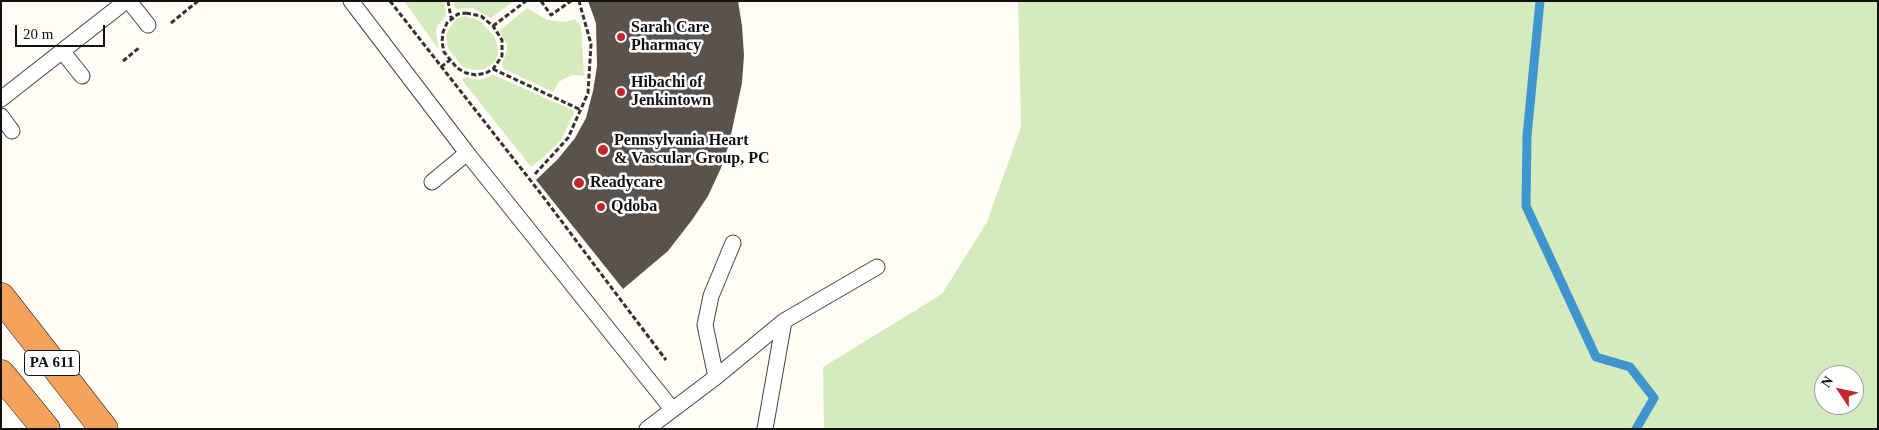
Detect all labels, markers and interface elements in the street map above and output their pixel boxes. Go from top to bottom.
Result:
scale bar [18,15,108,47]
place label: Sarah Care Pharmacy [631,18,709,56]
text: 20 m [23,26,53,42]
marker: Sarah Care Pharmacy [615,31,627,43]
place label: Hibachi of Jenkintown [631,73,711,111]
marker: Hibachi of Jenkintown [615,86,627,98]
place label: Pennsylvania Heart & Vascular Group, PC [614,131,770,169]
marker: Pennsylvania Heart & Vascular Group, PC [596,143,610,157]
place label: Readycare [590,173,663,193]
marker: Readycare [572,176,586,190]
place label: Qdoba [611,197,657,217]
marker: Qdoba [595,201,607,213]
road number: PA 611 [24,350,80,376]
north arrow [1814,365,1864,415]
text: N [1818,374,1836,390]

